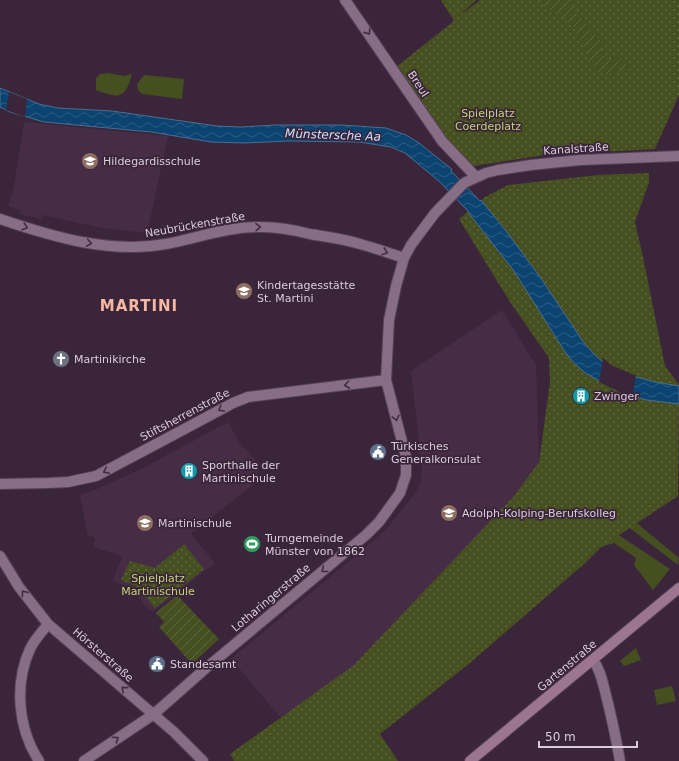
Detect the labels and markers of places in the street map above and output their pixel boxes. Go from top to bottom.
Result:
school or university icon: Hildegardisschule [80,151,100,171]
place label: Hildegardisschule [103,155,201,168]
place label: Kindertagesstätte St. Martini [257,279,355,305]
school or university icon: Kindertagesstätte St. Martini [234,281,254,301]
church icon: Martinikirche [51,349,71,369]
place label: Martinikirche [74,353,146,366]
building icon: Zwinger [571,386,591,406]
place label: Zwinger [594,390,639,403]
place label: Türkisches Generalkonsulat [390,440,482,466]
public building icon: Türkisches Generalkonsulat [368,442,388,462]
place label: Sporthalle der Martinischule [202,459,280,485]
building icon: Sporthalle der Martinischule [179,461,199,481]
school or university icon: Adolph-Kolping-Berufskolleg [439,503,459,523]
place label: Adolph-Kolping-Berufskolleg [462,507,616,520]
school or university icon: Martinischule [135,513,155,533]
place label: Martinischule [158,517,232,530]
place label: Turngemeinde Münster von 1862 [264,532,365,558]
sports icon: Turngemeinde Münster von 1862 [242,534,262,554]
public building icon: Standesamt [147,654,167,674]
place label: Standesamt [170,658,237,671]

